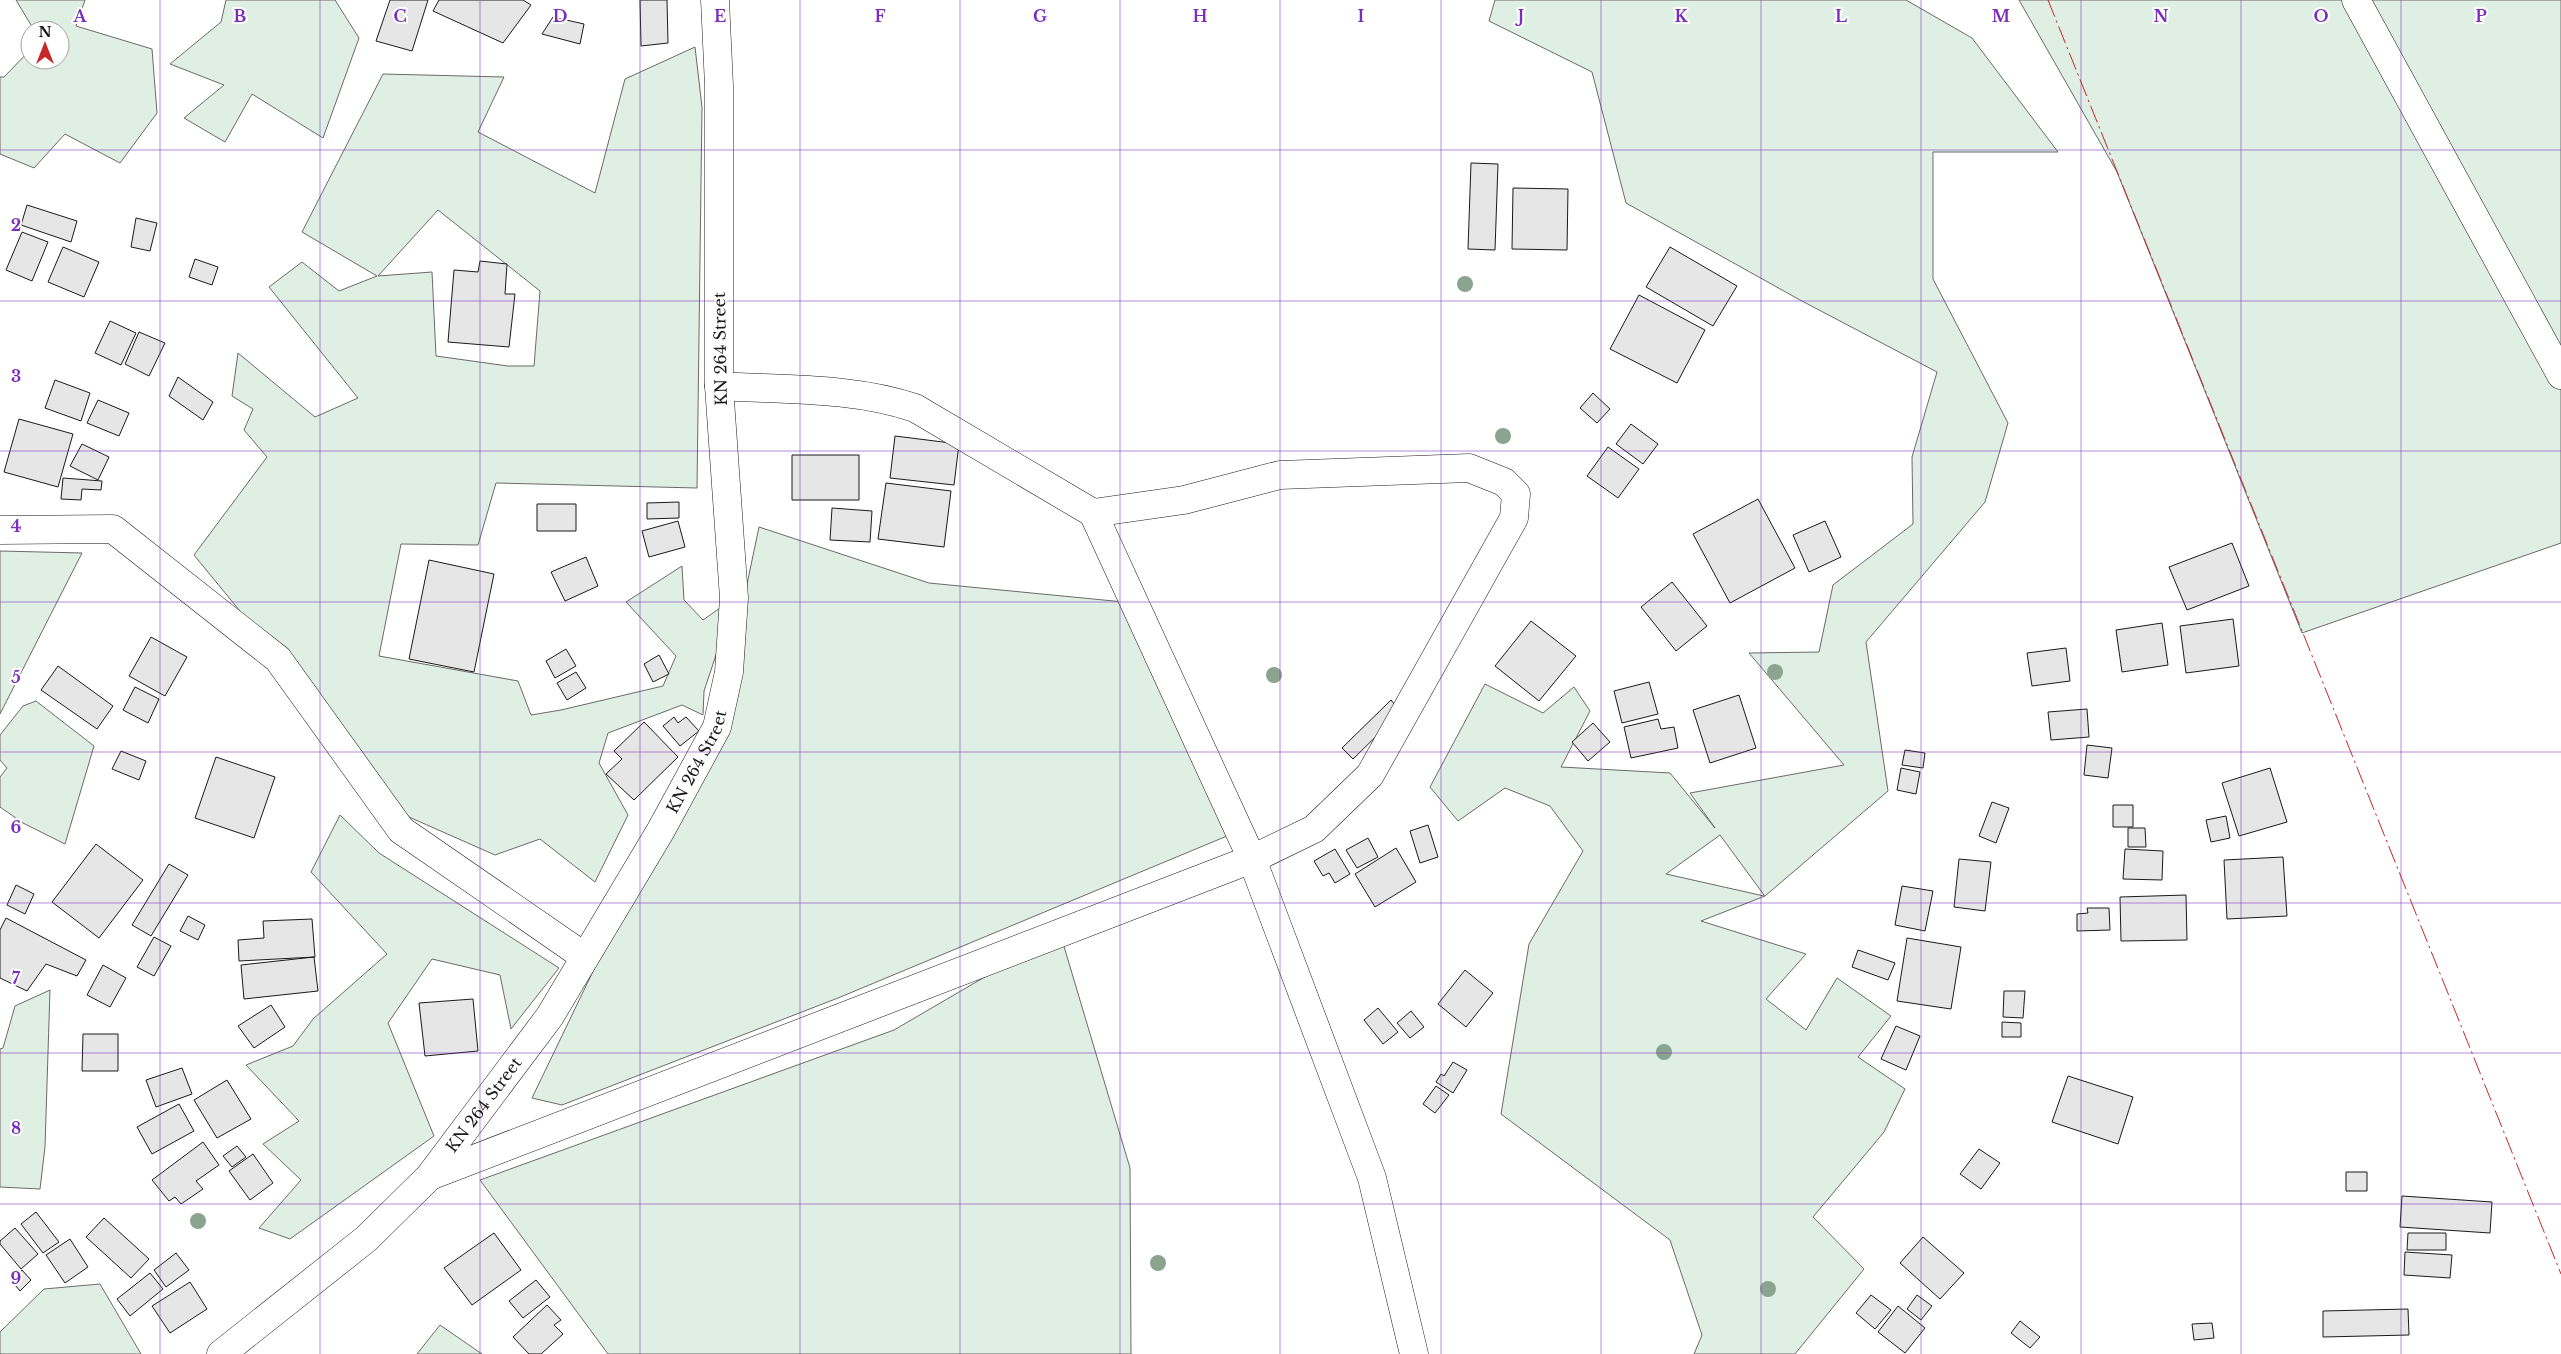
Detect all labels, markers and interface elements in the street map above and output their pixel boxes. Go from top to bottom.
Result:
text: A [73,6,88,26]
text: B [234,6,247,26]
text: C [393,6,407,26]
text: D [553,6,567,26]
text: E [714,6,726,26]
text: F [874,6,886,26]
text: G [1033,6,1047,26]
text: H [1192,6,1208,26]
text: I [1358,6,1365,26]
text: J [1515,6,1524,26]
text: K [1674,6,1688,26]
text: L [1835,6,1847,26]
text: M [1992,6,2010,26]
text: N [2153,6,2169,26]
text: O [2313,6,2329,26]
text: P [2475,6,2487,26]
north arrow [20,20,70,70]
text: N [38,23,52,41]
text: 2 [11,215,21,235]
street label: KN 264 Street [709,292,731,406]
text: 3 [11,366,21,386]
text: 4 [11,516,21,536]
text: 5 [11,667,21,687]
street label: KN 264 Street [662,708,730,817]
text: 6 [11,817,22,837]
text: 7 [12,968,21,988]
street label: KN 264 Street [441,1053,526,1156]
text: 8 [11,1118,21,1138]
text: 9 [11,1268,22,1288]

